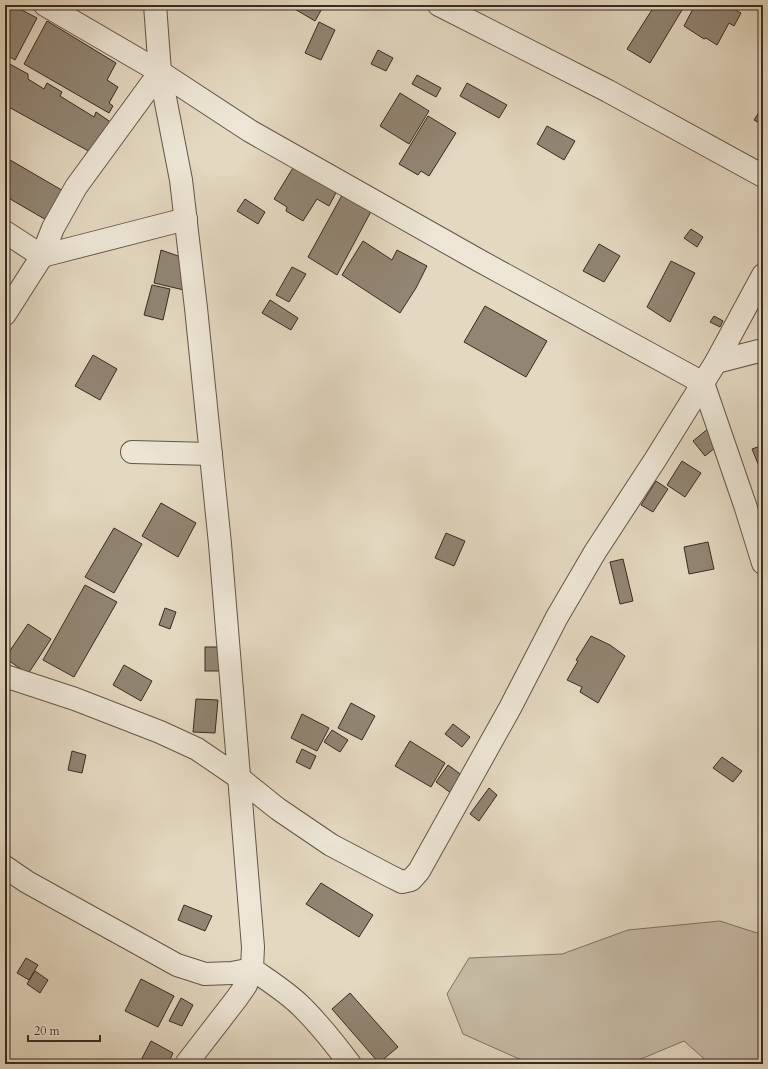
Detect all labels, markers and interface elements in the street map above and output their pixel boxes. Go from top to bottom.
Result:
scale bar [28,1017,100,1043]
text: 20 m [34,1023,61,1039]

